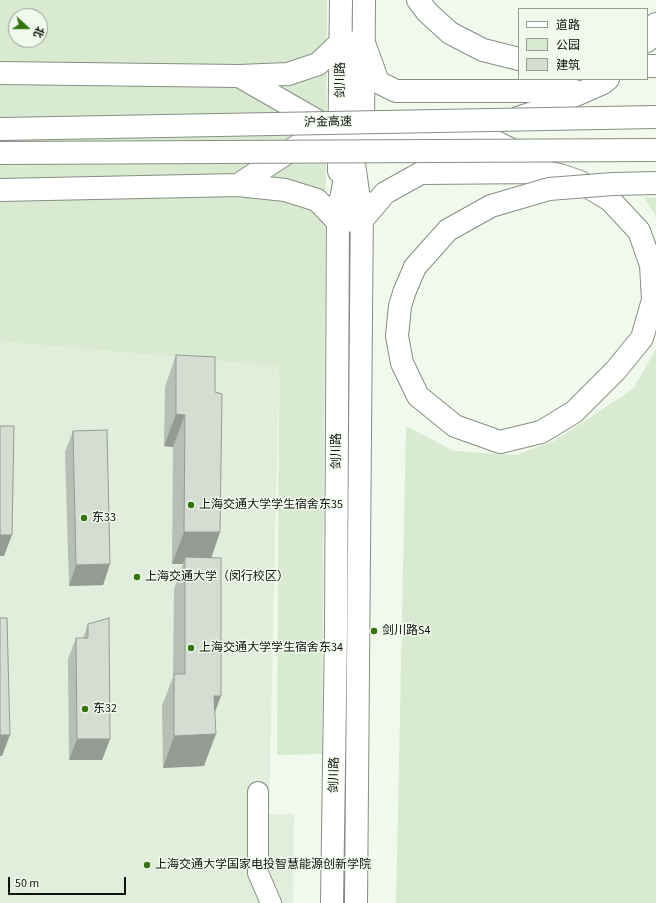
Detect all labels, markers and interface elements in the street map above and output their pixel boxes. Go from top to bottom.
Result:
north arrow [8,8,48,48]
legend [518,8,648,80]
text: 道路 [556,17,580,34]
text: 北 [30,24,48,40]
text: 公园 [556,37,580,54]
text: 建筑 [556,57,580,74]
street label: 剑川路 [334,62,348,98]
street label: 沪金高速 [304,115,352,131]
street label: 剑川路 [330,433,344,469]
place label: 上海交通大学学生宿舍东35 [199,498,343,512]
marker: 上海交通大学学生宿舍东35 [186,500,196,510]
place label: 东33 [92,511,116,525]
marker: 东33 [79,513,89,523]
place label: 上海交通大学（闵行校区） [145,570,289,584]
marker: 上海交通大学（闵行校区） [132,572,142,582]
place label: 剑川路S4 [382,624,430,638]
marker: 剑川路S4 [369,626,379,636]
place label: 上海交通大学学生宿舍东34 [199,641,343,655]
marker: 上海交通大学学生宿舍东34 [186,643,196,653]
place label: 东32 [93,702,117,716]
marker: 东32 [80,704,90,714]
street label: 剑川路 [327,757,343,793]
place label: 上海交通大学国家电投智慧能源创新学院 [155,858,371,872]
marker: 上海交通大学国家电投智慧能源创新学院 [142,860,152,870]
scale bar [10,869,128,895]
text: 50 m [15,875,39,892]

